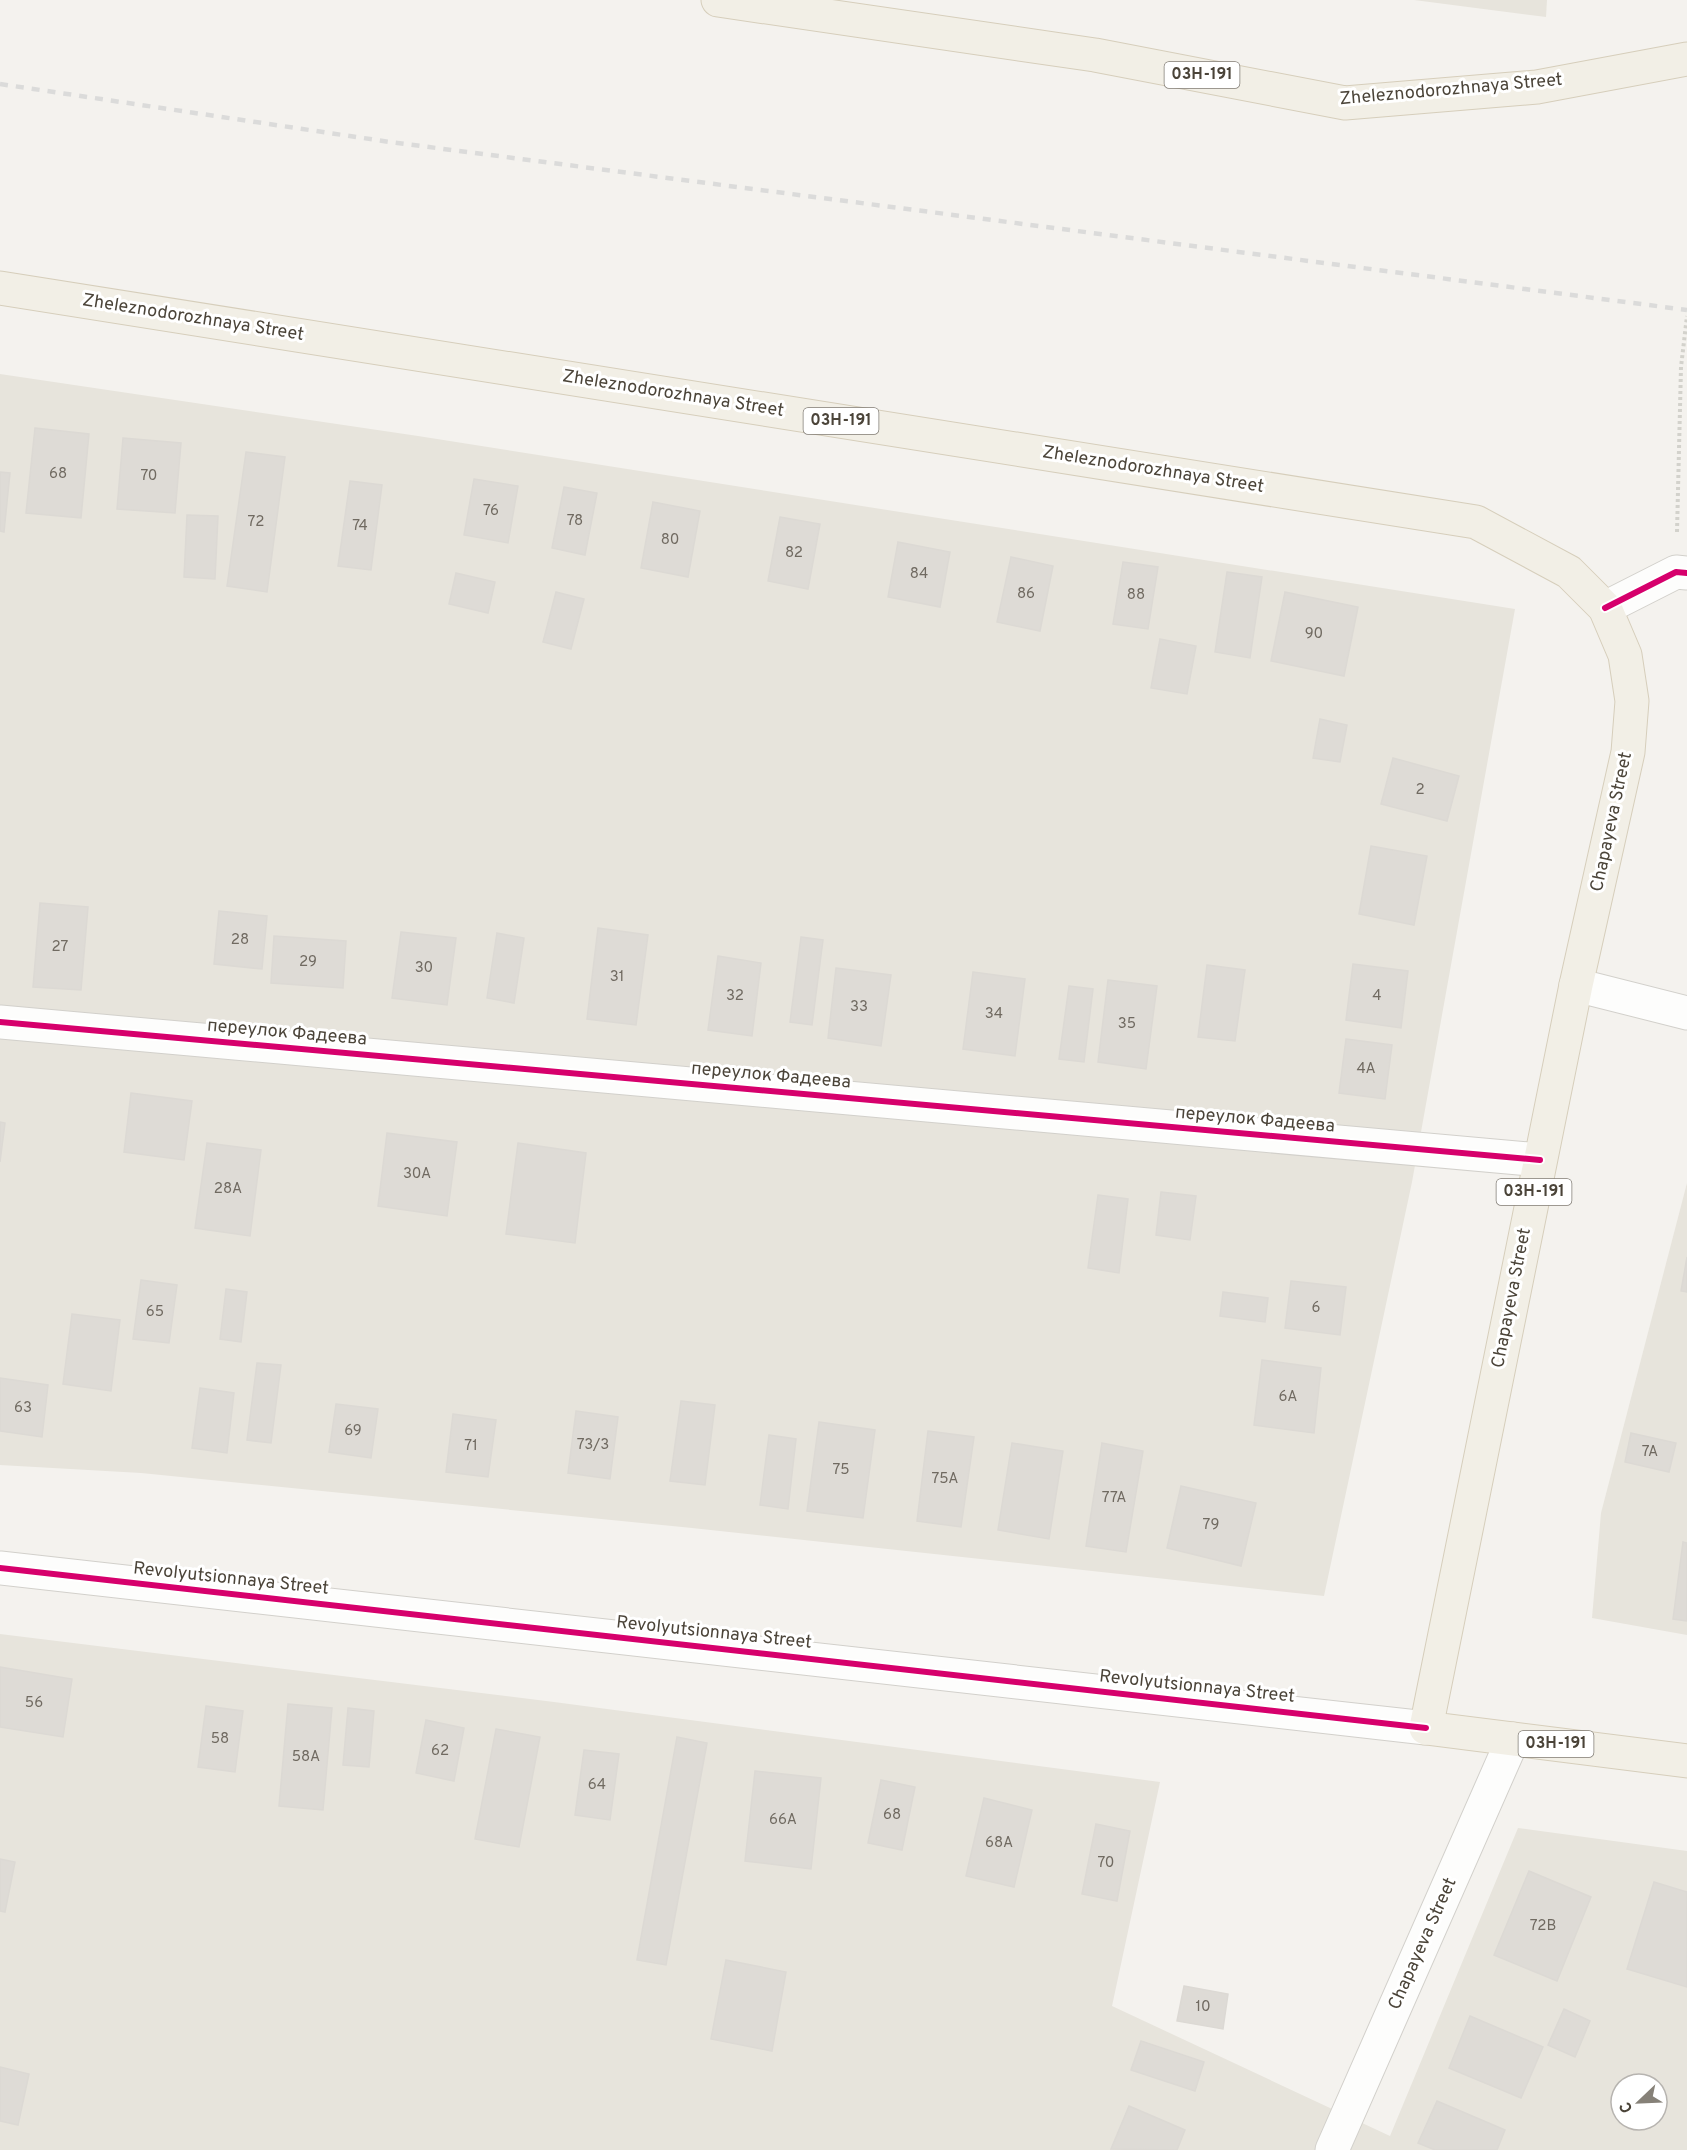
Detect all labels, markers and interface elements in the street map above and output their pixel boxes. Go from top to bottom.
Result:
road number: 03Н-191 [1164,62,1240,88]
street label: Zheleznodorozhnaya Street [1338,69,1564,111]
street label: Zheleznodorozhnaya Street [81,289,305,347]
street label: Zheleznodorozhnaya Street [561,365,785,423]
road number: 03Н-191 [804,408,878,434]
street label: Zheleznodorozhnaya Street [1041,441,1265,499]
house number: 68 [49,465,67,484]
house number: 70 [140,467,158,486]
house number: 76 [483,502,499,521]
house number: 78 [567,512,583,531]
house number: 72 [248,513,264,532]
house number: 74 [352,517,368,536]
house number: 80 [661,531,679,550]
house number: 82 [785,544,803,563]
house number: 84 [910,565,928,584]
house number: 86 [1017,585,1035,604]
house number: 88 [1127,586,1145,605]
house number: 90 [1305,625,1323,644]
street label: Chapayeva Street [1586,750,1638,894]
house number: 2 [1415,781,1425,800]
house number: 28 [231,931,249,950]
house number: 27 [52,938,69,957]
house number: 29 [299,953,317,972]
house number: 30 [415,959,433,978]
house number: 31 [610,968,624,987]
house number: 32 [726,987,744,1006]
house number: 4 [1372,987,1382,1006]
house number: 33 [850,998,868,1017]
house number: 34 [985,1005,1003,1024]
street label: переулок Фадеева [206,1015,368,1051]
house number: 35 [1118,1015,1136,1034]
street label: переулок Фадеева [690,1058,852,1094]
house number: 4А [1356,1060,1376,1079]
street label: переулок Фадеева [1174,1102,1336,1138]
house number: 30А [403,1165,431,1184]
road number: 03Н-191 [1496,1179,1571,1205]
house number: 28А [214,1180,242,1199]
street label: Chapayeva Street [1487,1226,1537,1370]
house number: 6 [1312,1299,1321,1318]
house number: 65 [146,1303,164,1322]
house number: 6А [1279,1388,1297,1407]
house number: 63 [14,1399,32,1418]
house number: 69 [344,1422,362,1441]
house number: 73/3 [577,1436,609,1455]
house number: 71 [464,1437,478,1456]
house number: 7А [1642,1443,1658,1462]
house number: 75 [832,1461,850,1480]
house number: 75А [931,1470,959,1489]
house number: 77А [1102,1489,1126,1508]
house number: 79 [1203,1516,1219,1535]
street label: Revolyutsionnaya Street [132,1557,330,1601]
street label: Revolyutsionnaya Street [615,1611,813,1655]
street label: Revolyutsionnaya Street [1098,1665,1296,1709]
house number: 56 [25,1694,43,1713]
house number: 58 [211,1730,229,1749]
road number: 03Н-191 [1518,1731,1594,1757]
house number: 62 [431,1742,449,1761]
house number: 58А [292,1748,320,1767]
house number: 64 [588,1776,606,1795]
house number: 68 [883,1806,901,1825]
house number: 66А [769,1811,797,1830]
house number: 68А [985,1834,1013,1853]
house number: 70 [1097,1854,1115,1873]
street label: Chapayeva Street [1384,1874,1462,2014]
house number: 72В [1530,1917,1556,1936]
house number: 10 [1195,1998,1211,2017]
north arrow [1609,2072,1669,2132]
text: С [1616,2098,1638,2116]

